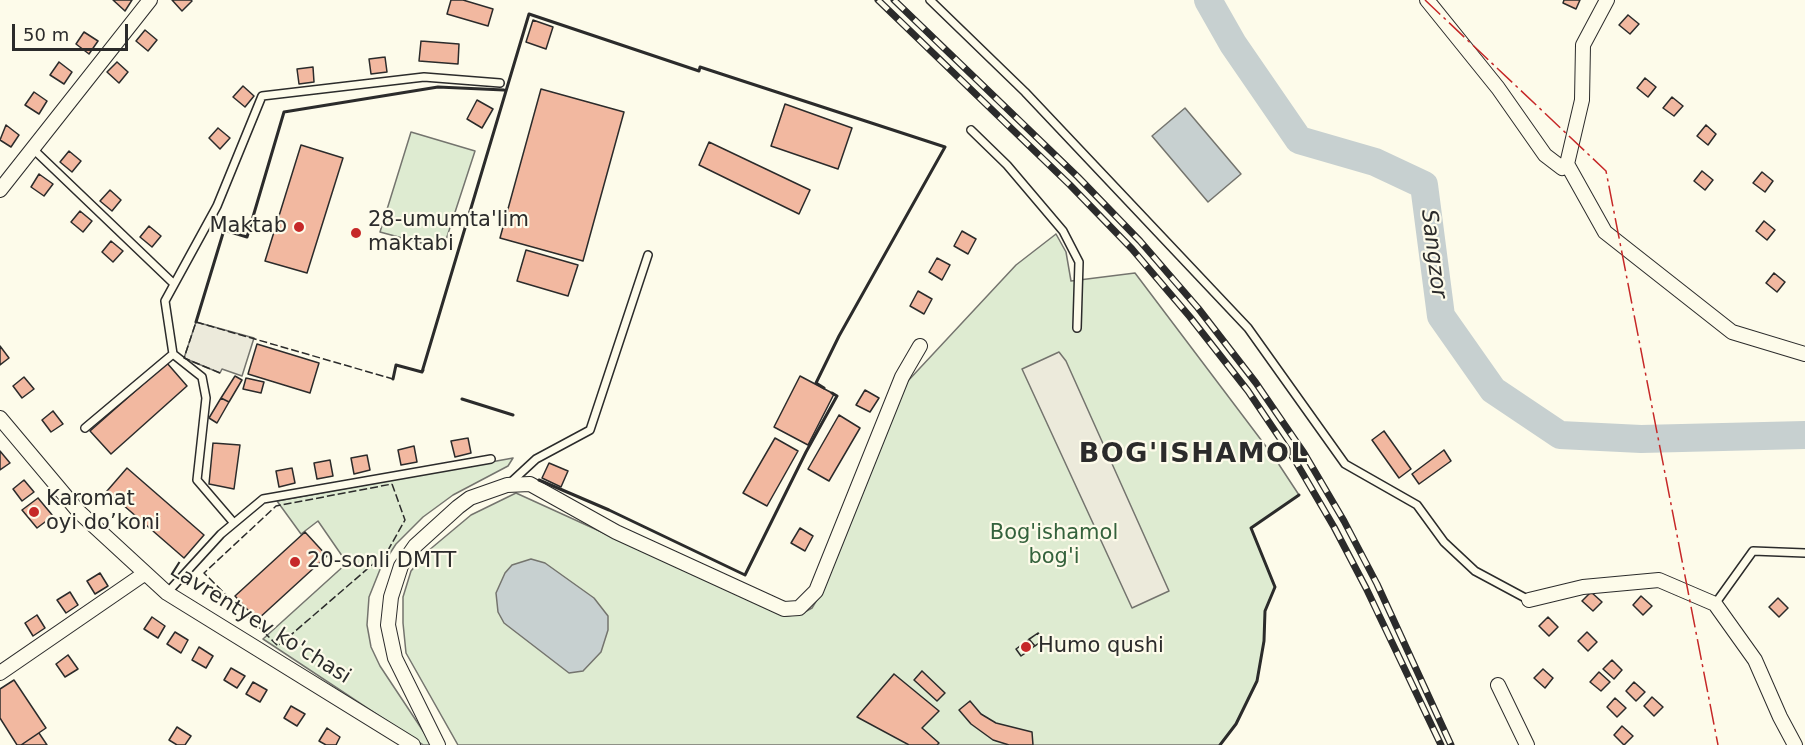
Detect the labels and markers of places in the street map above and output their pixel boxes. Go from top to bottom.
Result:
place label: 28-umumta'lim maktabi [368,208,529,258]
place label: Maktab [209,214,287,240]
marker: Maktab [292,220,306,234]
marker: 28-umumta'lim maktabi [349,226,363,240]
place label: Karomat oyi do’koni [46,487,160,537]
marker: Karomat oyi do’koni [27,505,41,519]
place label: 20-sonli DMTT [307,549,456,575]
marker: 20-sonli DMTT [288,555,302,569]
place label: Humo qushi [1038,634,1164,660]
marker: Humo qushi [1019,640,1033,654]

